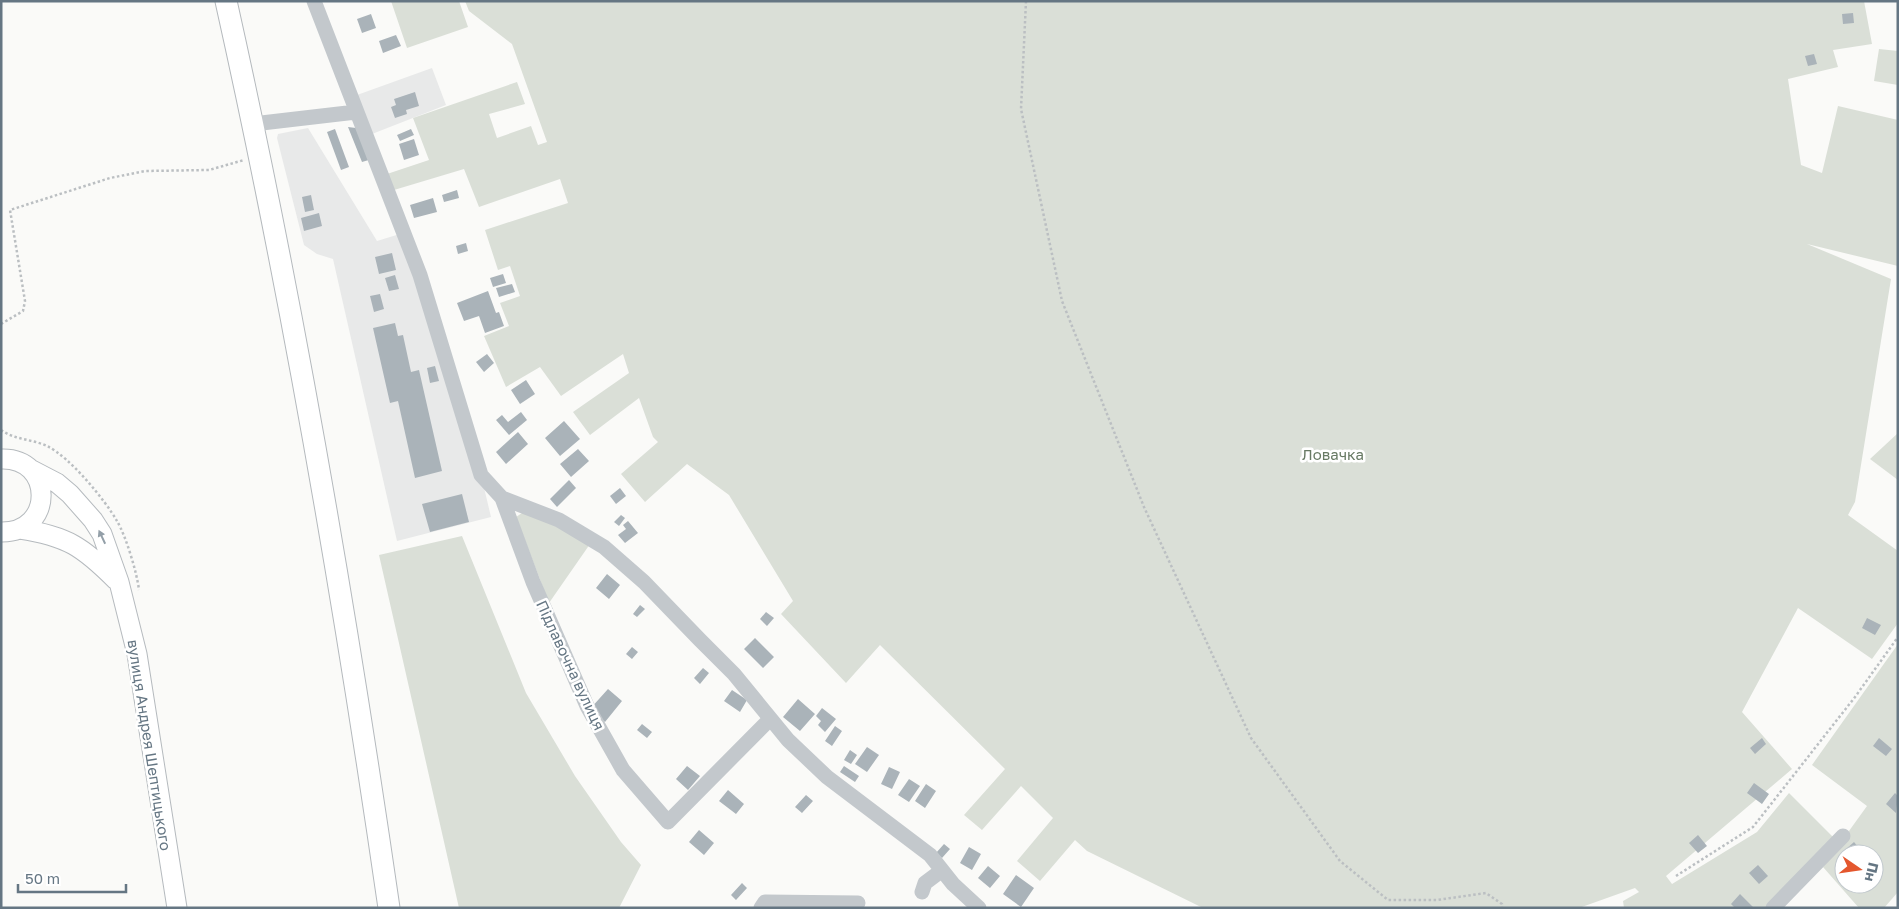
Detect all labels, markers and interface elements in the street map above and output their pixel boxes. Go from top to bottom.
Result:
park label: Ловачка [1302,445,1364,463]
one-way arrow [98,530,106,544]
street label: Підлавочна вулиця [533,597,609,733]
street label: вулиця Андрея Шептицького [124,638,176,852]
north arrow [1834,844,1884,894]
text: Пн [1862,861,1883,883]
scale bar [18,862,125,894]
text: 50 m [25,869,60,887]

